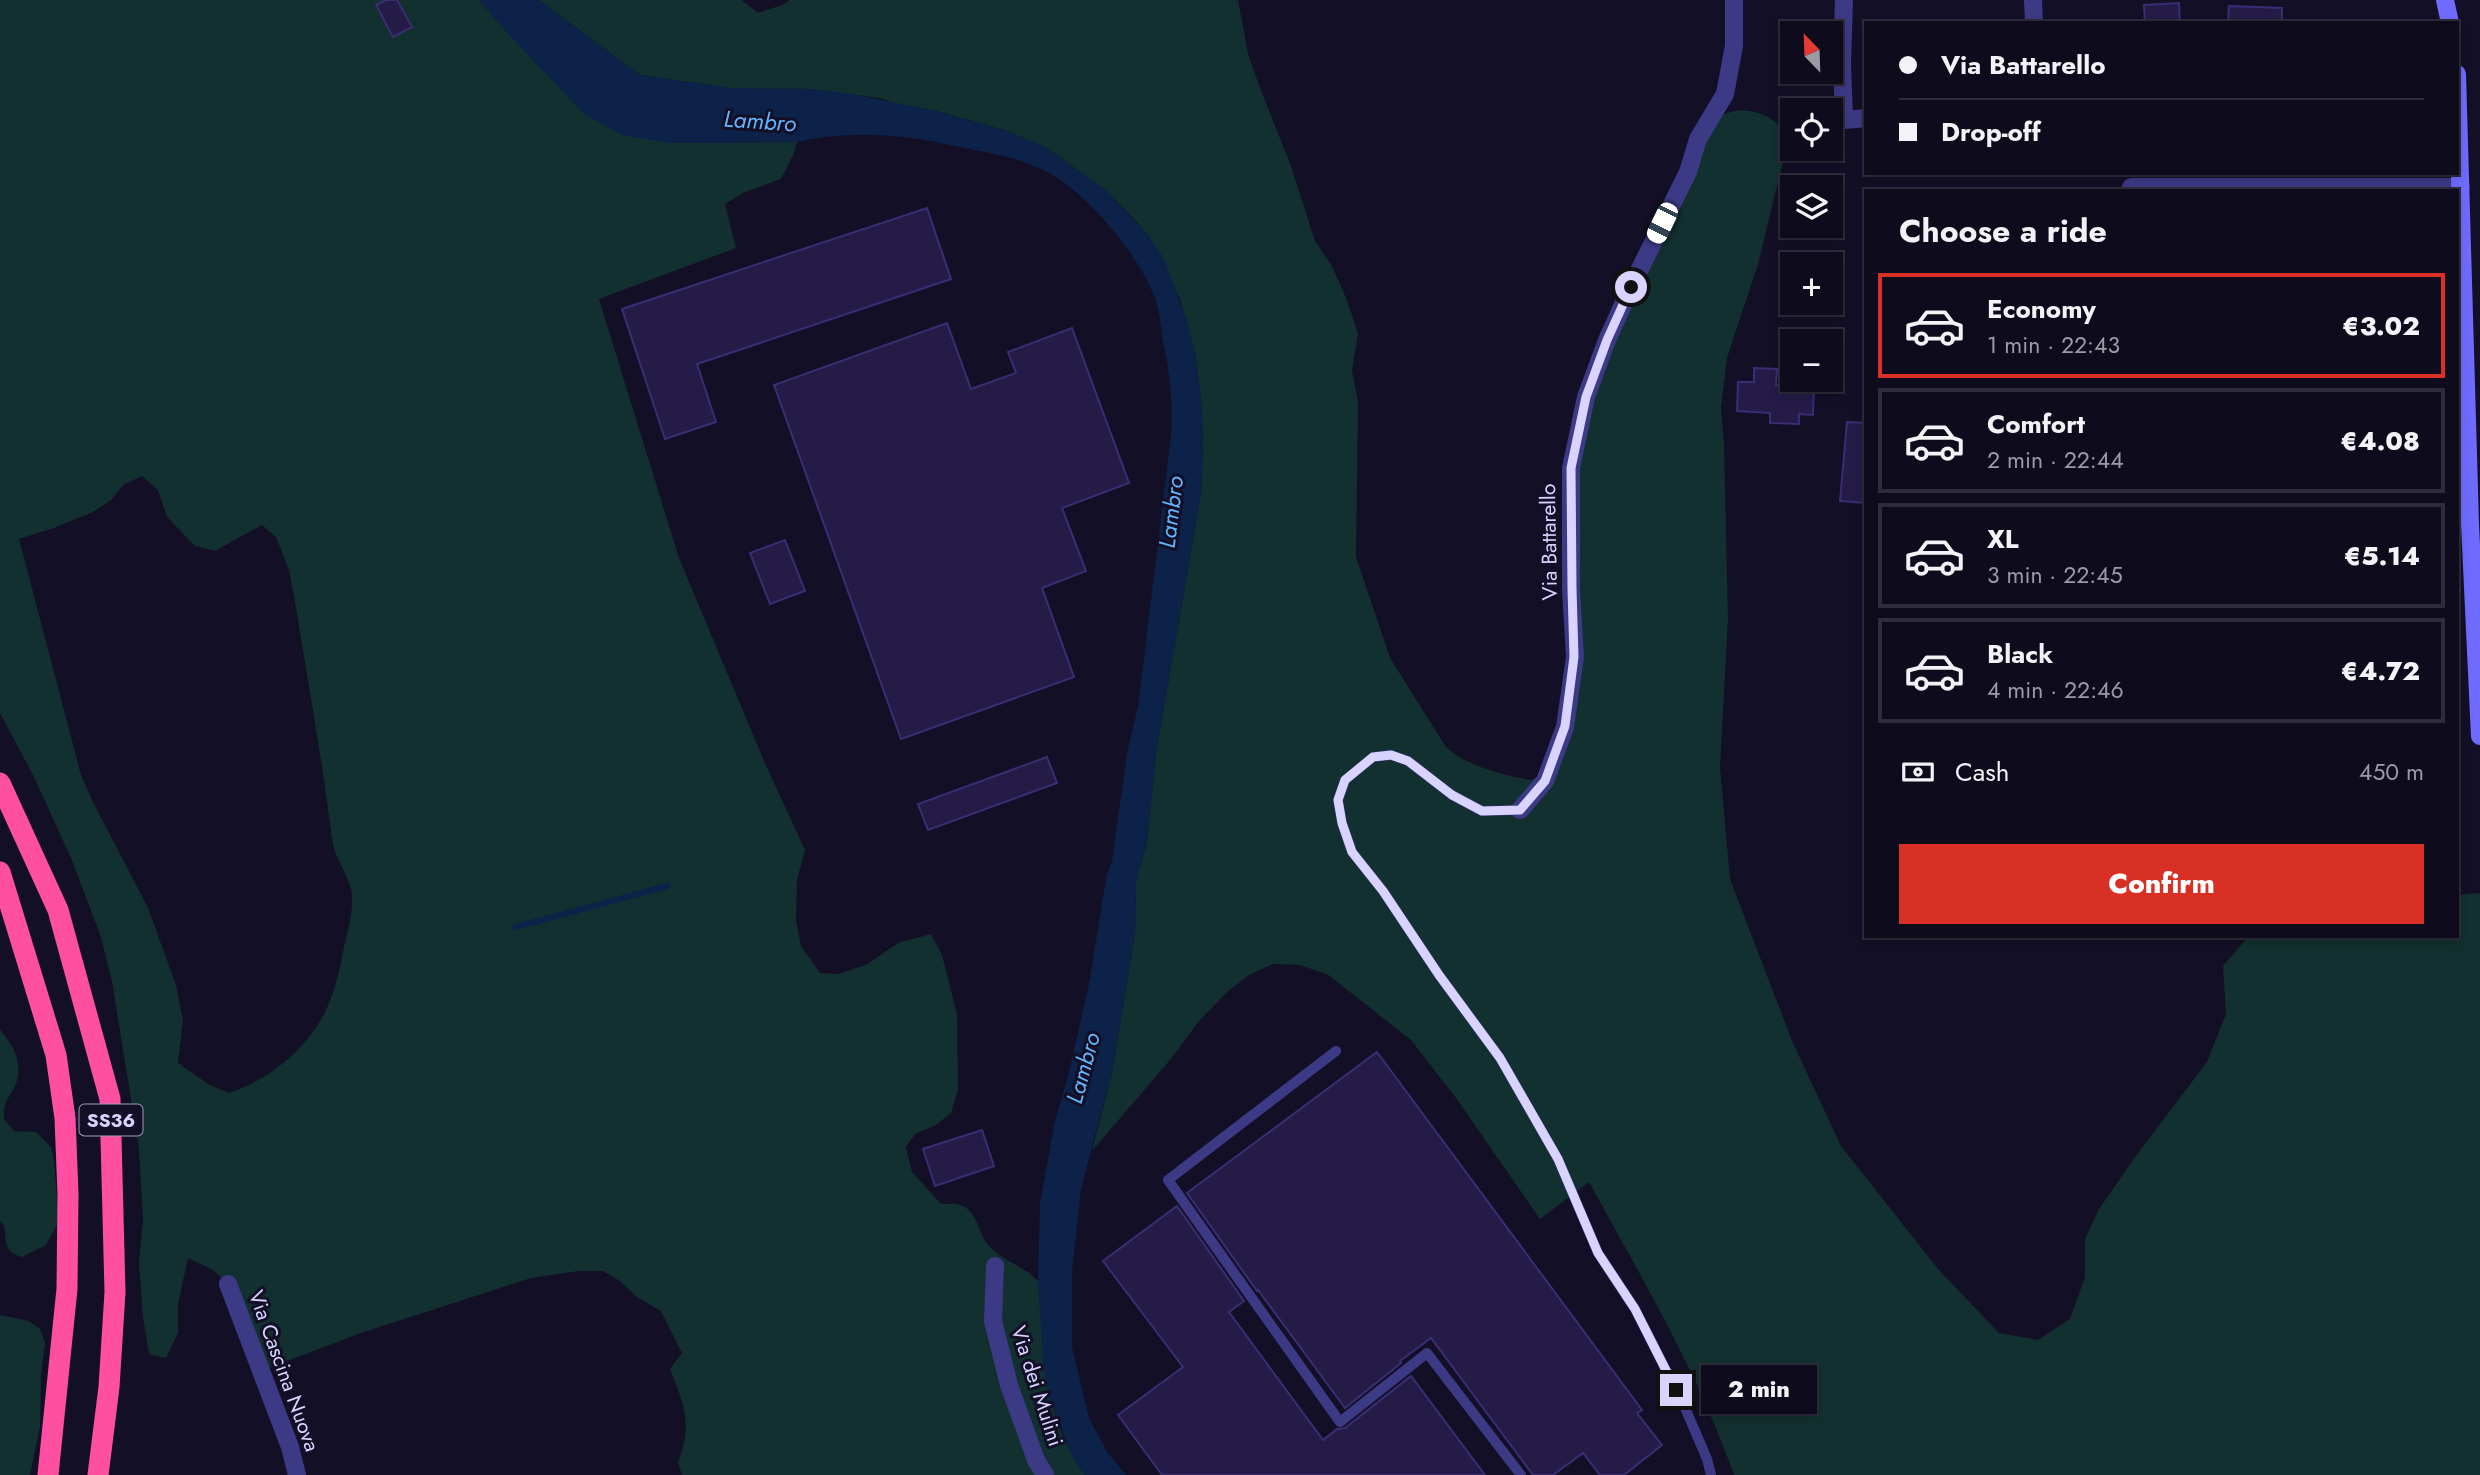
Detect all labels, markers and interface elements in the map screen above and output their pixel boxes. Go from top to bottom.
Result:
north arrow [1780,21,1843,84]
map controls [1780,21,1843,392]
text: Via Battarello [1941,46,2106,84]
button: locate [1780,98,1843,161]
water label: Lambro [723,102,798,141]
text: Drop-off [1941,113,2041,151]
button: layers [1780,175,1843,238]
car [1644,200,1681,246]
text: Choose a ride [1899,208,2107,254]
button: + [1780,252,1843,315]
route start [1615,271,1647,303]
text: Economy [1987,290,2096,328]
icon: car [1903,294,1966,357]
text: €3.02 [2342,307,2420,345]
text: 1 min · 22:43 [1987,328,2120,362]
button: − [1780,329,1843,392]
text: Comfort [1987,405,2085,443]
icon: car [1903,409,1966,472]
text: €4.08 [2340,422,2420,460]
text: 2 min · 22:44 [1987,443,2124,477]
water label: Lambro [1150,473,1192,550]
street label: Via Battarello [1533,483,1565,601]
text: XL [1987,520,2019,558]
icon: car [1903,524,1966,587]
text: €5.14 [2344,537,2420,575]
text: 3 min · 22:45 [1987,558,2123,592]
text: Black [1987,635,2053,673]
icon: car [1903,639,1966,702]
text: €4.72 [2341,652,2420,690]
text: 4 min · 22:46 [1987,673,2124,707]
icon: cash [1899,753,1937,791]
text: Cash [1955,753,2009,791]
text: 450 m [2359,755,2424,789]
button: Confirm [1899,844,2424,924]
water label: Lambro [1057,1028,1109,1107]
road number: SS36 [80,1104,142,1136]
street label: Via Cascina Nuova [241,1286,327,1456]
street label: Via dei Mulini [1003,1322,1071,1450]
callout: 2 min [1700,1366,1816,1414]
text: 2 min [1728,1372,1790,1406]
route end [1660,1374,1692,1406]

